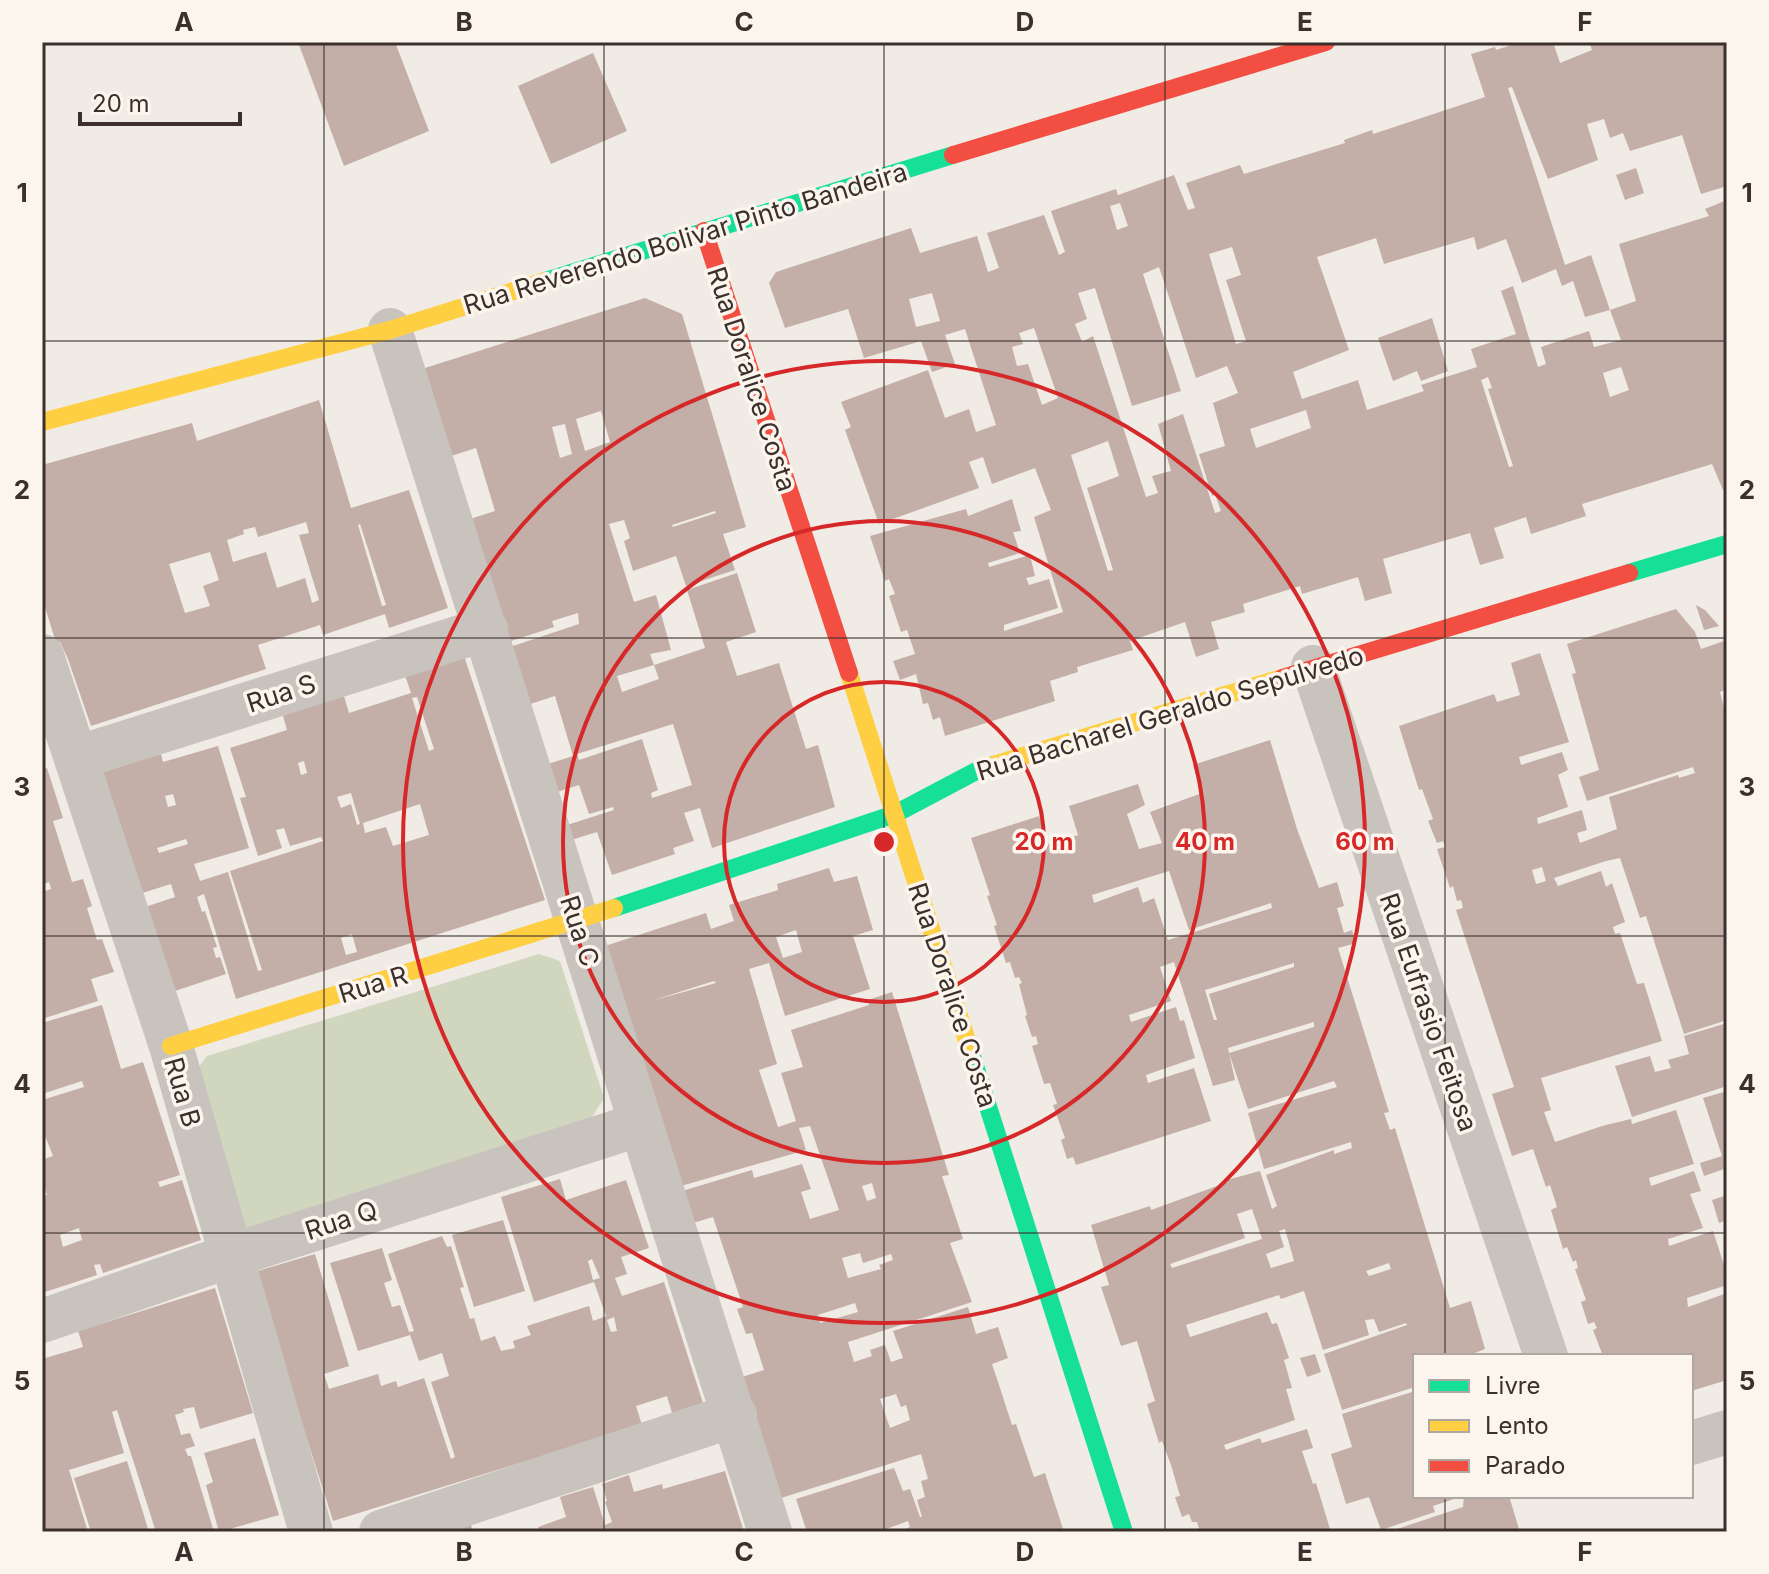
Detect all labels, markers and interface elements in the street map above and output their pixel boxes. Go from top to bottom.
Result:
text: A [174,6,194,37]
text: B [455,6,473,37]
text: C [734,6,754,37]
text: D [1016,6,1034,37]
text: E [1297,6,1313,37]
text: F [1577,6,1593,37]
scale bar [80,76,240,126]
text: 20 m [92,89,150,118]
street label: Rua Reverendo Bolivar Pinto Bandeira [459,156,911,320]
text: 1 [16,177,28,208]
text: 1 [1741,177,1753,208]
street label: Rua Doralice Costa [701,263,803,495]
text: 2 [14,474,30,505]
text: 2 [1739,474,1755,505]
street label: Rua Bacharel Geraldo Sepulvedo [973,639,1367,787]
street label: Rua S [243,667,319,719]
text: 3 [14,771,30,802]
text: 3 [1739,771,1755,802]
text: 20 m [1015,827,1073,856]
text: 40 m [1175,827,1235,856]
text: 60 m [1335,827,1395,856]
centre of rings [870,828,898,856]
street label: Rua Doralice Costa [902,879,1004,1111]
street label: Rua Eufrasio Feitosa [1374,889,1484,1135]
street label: Rua C [554,891,606,971]
street label: Rua R [335,959,411,1009]
street label: Rua B [158,1054,208,1130]
text: 4 [13,1068,31,1099]
text: 4 [1738,1068,1756,1099]
street label: Rua Q [301,1194,381,1246]
legend [1413,1354,1693,1498]
text: 5 [14,1365,30,1396]
text: 5 [1739,1365,1755,1396]
text: Livre [1485,1371,1541,1400]
text: Lento [1485,1411,1549,1440]
text: Parado [1485,1451,1565,1480]
text: A [174,1536,194,1567]
text: B [455,1536,473,1567]
text: C [734,1536,754,1567]
text: D [1016,1536,1034,1567]
text: E [1297,1536,1313,1567]
text: F [1577,1536,1593,1567]

